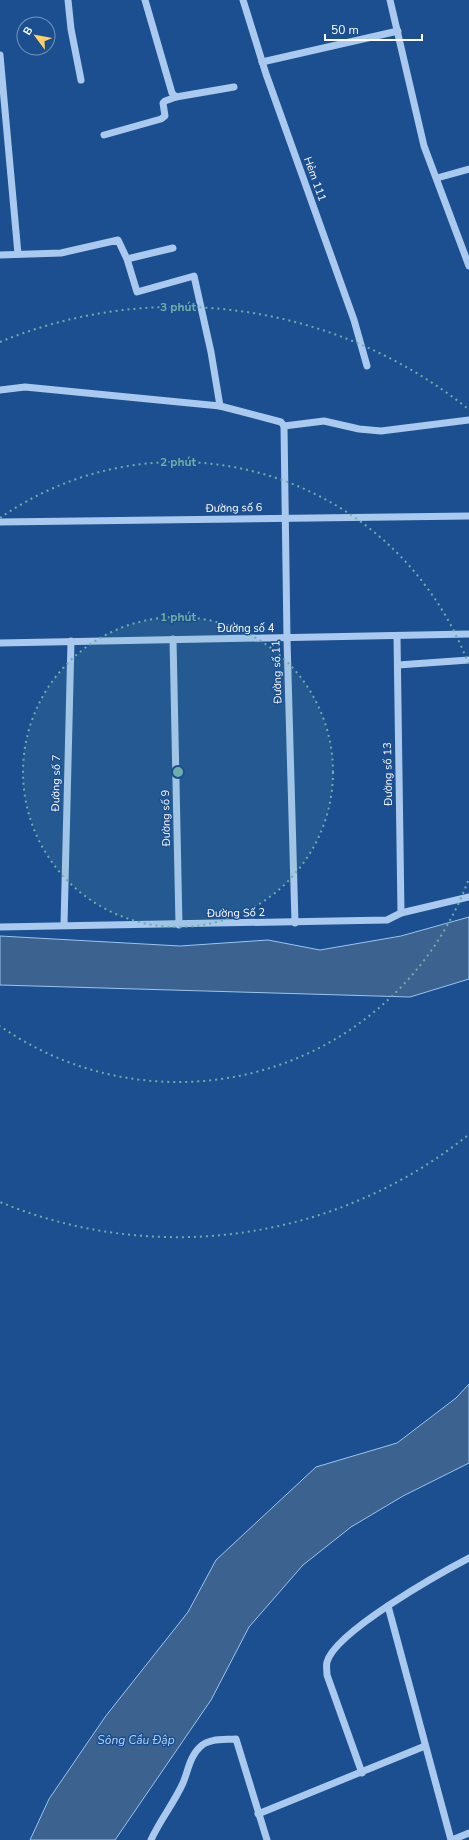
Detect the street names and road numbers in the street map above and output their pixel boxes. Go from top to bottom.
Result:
street label: Hẻm 111 [300,155,330,203]
street label: Đường số 6 [204,500,263,516]
street label: Đường số 4 [217,621,275,636]
street label: Đường số 11 [268,640,286,705]
street label: Đường số 13 [380,742,396,807]
street label: Đường số 7 [48,754,64,813]
street label: Đường số 9 [158,789,174,848]
street label: Đường Số 2 [206,905,265,921]

